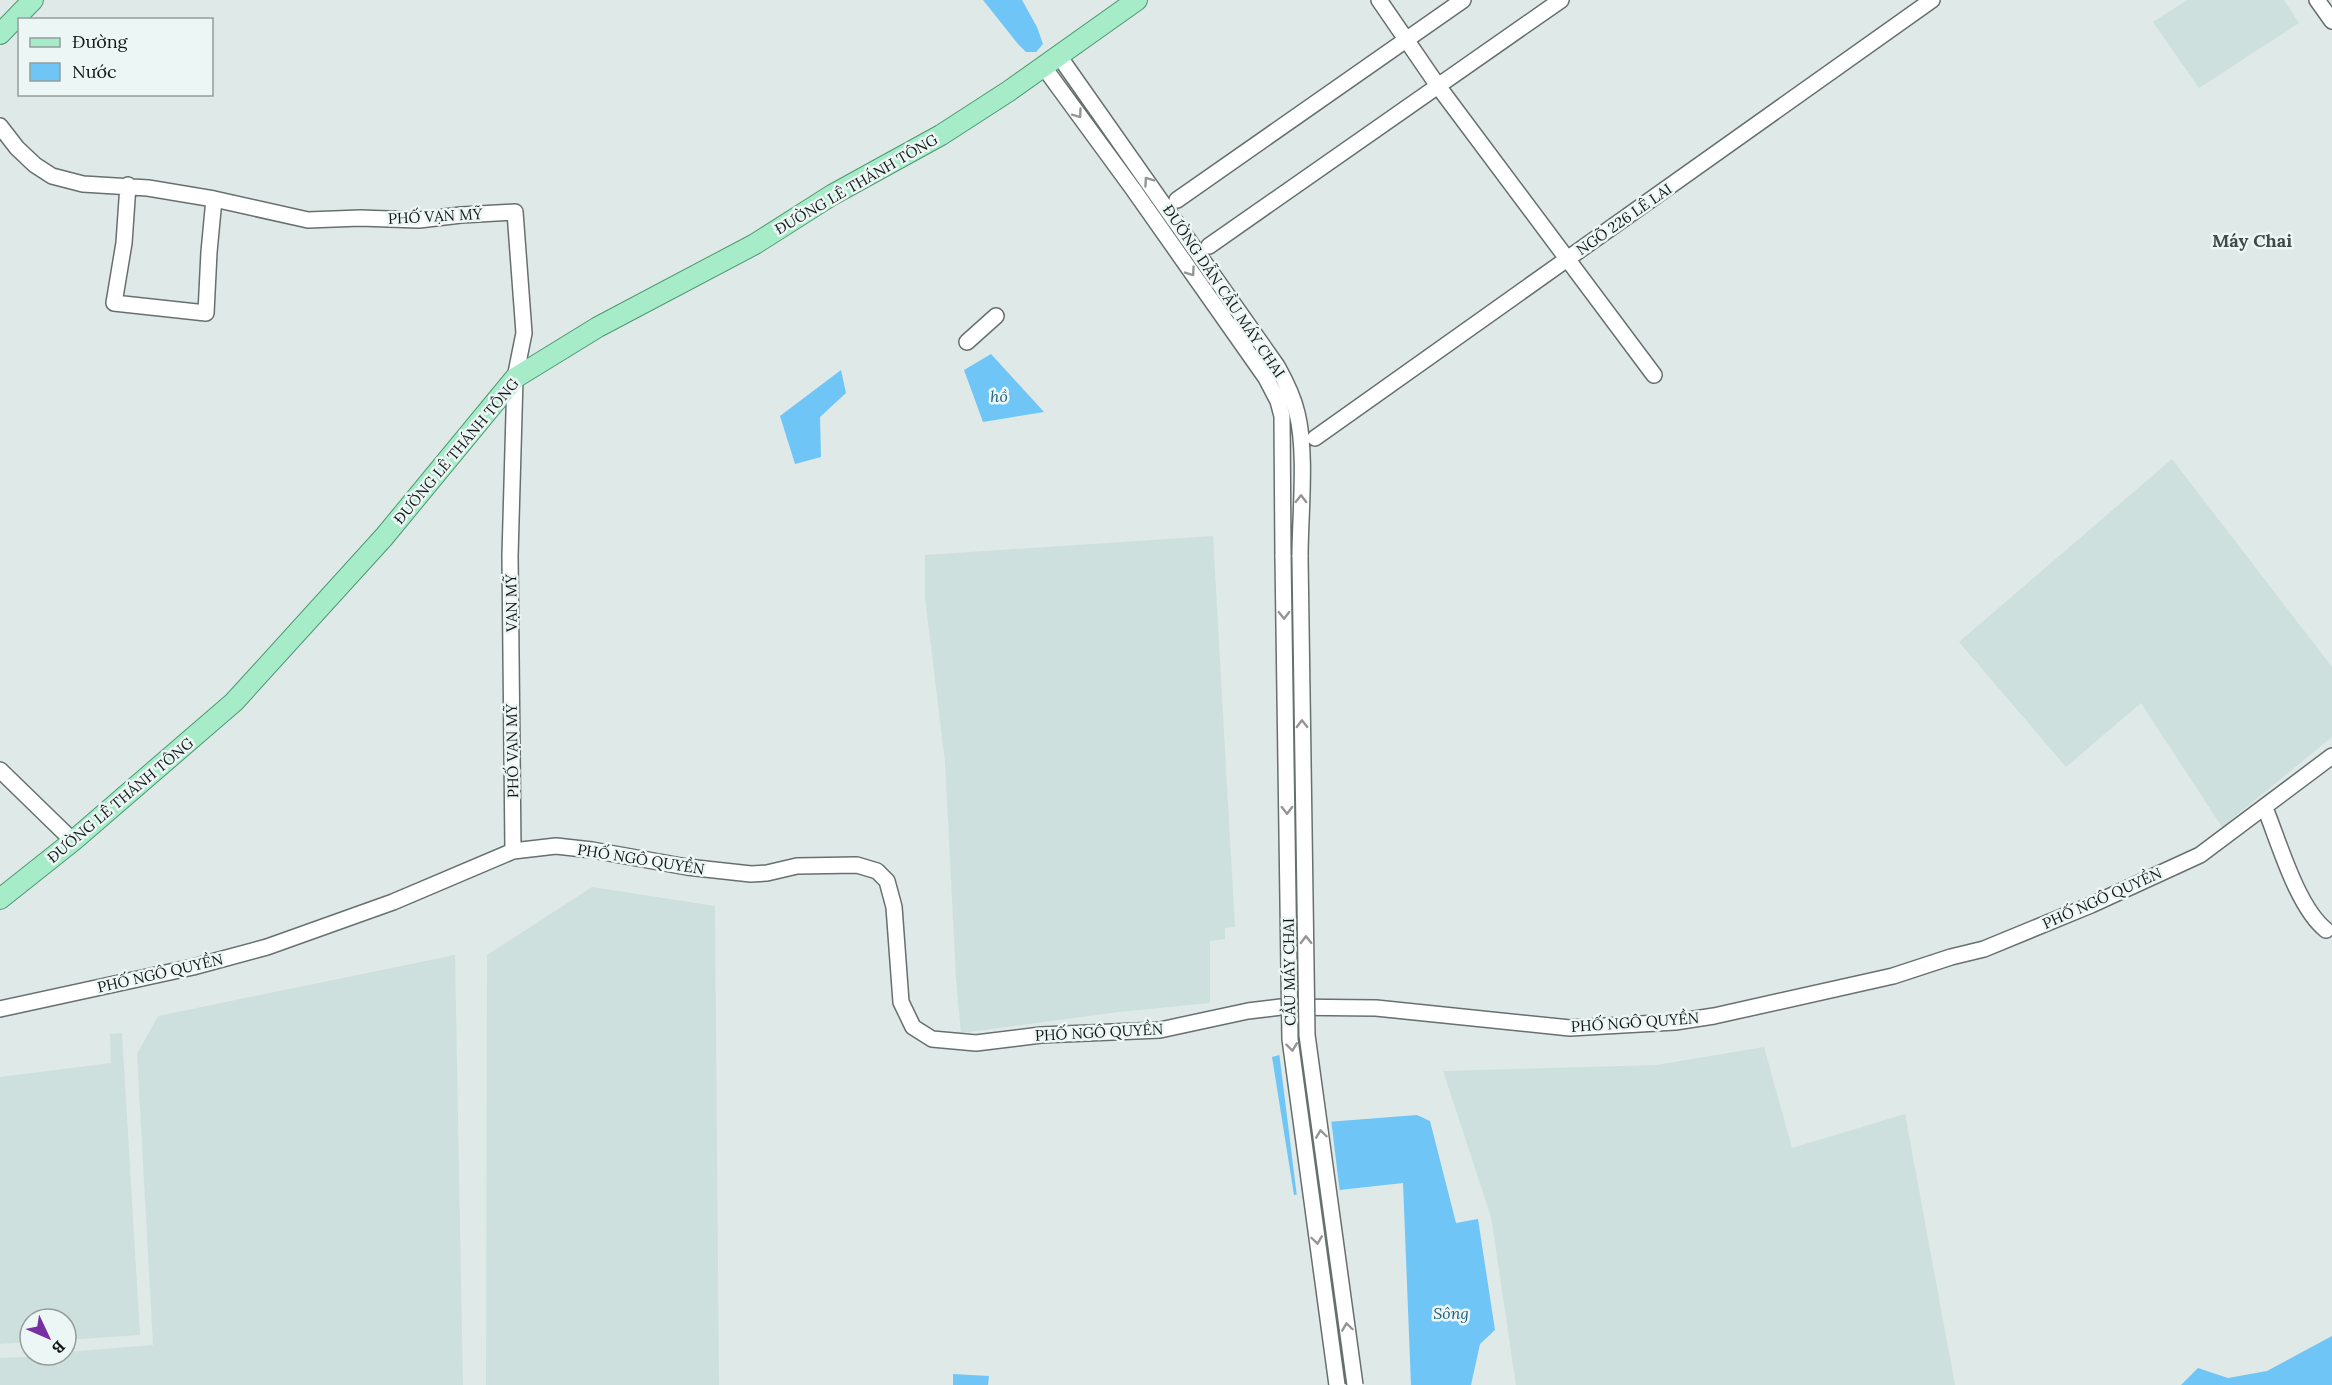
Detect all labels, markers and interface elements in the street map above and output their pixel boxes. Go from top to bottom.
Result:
legend [18,18,213,96]
text: Đường [72,30,129,53]
text: Nước [72,60,117,83]
one-way arrow [1070,107,1081,118]
street label: ĐƯỜNG LÊ THÁNH TÔNG [771,128,941,238]
one-way arrow [1144,177,1155,188]
street label: NGÕ 226 LÊ LAI [1572,179,1676,259]
street label: ĐƯỜNG DẪN CẦU MÁY CHAI [1159,200,1291,381]
street label: PHỐ VẠN MỸ [387,203,483,228]
district label: Máy Chai [2212,229,2292,252]
one-way arrow [1184,266,1195,277]
street label: ĐƯỜNG LÊ THÁNH TÔNG [389,373,523,528]
water label: hồ [990,386,1008,406]
one-way arrow [1294,494,1307,503]
street label: VẠN MỸ [501,573,521,633]
one-way arrow [1277,611,1290,620]
street label: PHỐ VẠN MỸ [501,703,522,798]
one-way arrow [1296,719,1309,728]
street label: ĐƯỜNG LÊ THÁNH TÔNG [42,732,197,867]
one-way arrow [1281,806,1293,815]
street label: PHỐ NGÔ QUYỀN [576,838,706,878]
street label: PHỐ NGÔ QUYỀN [2039,861,2165,933]
street label: CẦU MÁY CHAI [1277,918,1299,1026]
one-way arrow [1300,935,1312,944]
street label: PHỐ NGÔ QUYỀN [95,947,225,997]
street label: PHỐ NGÔ QUYỀN [1570,1006,1700,1036]
street label: PHỐ NGÔ QUYỀN [1034,1017,1164,1045]
one-way arrow [1285,1043,1297,1052]
one-way arrow [1315,1129,1327,1138]
one-way arrow [1311,1236,1323,1245]
water label: Sông [1433,1303,1469,1323]
north arrow [18,1307,78,1367]
one-way arrow [1341,1322,1354,1332]
text: B [48,1337,70,1358]

